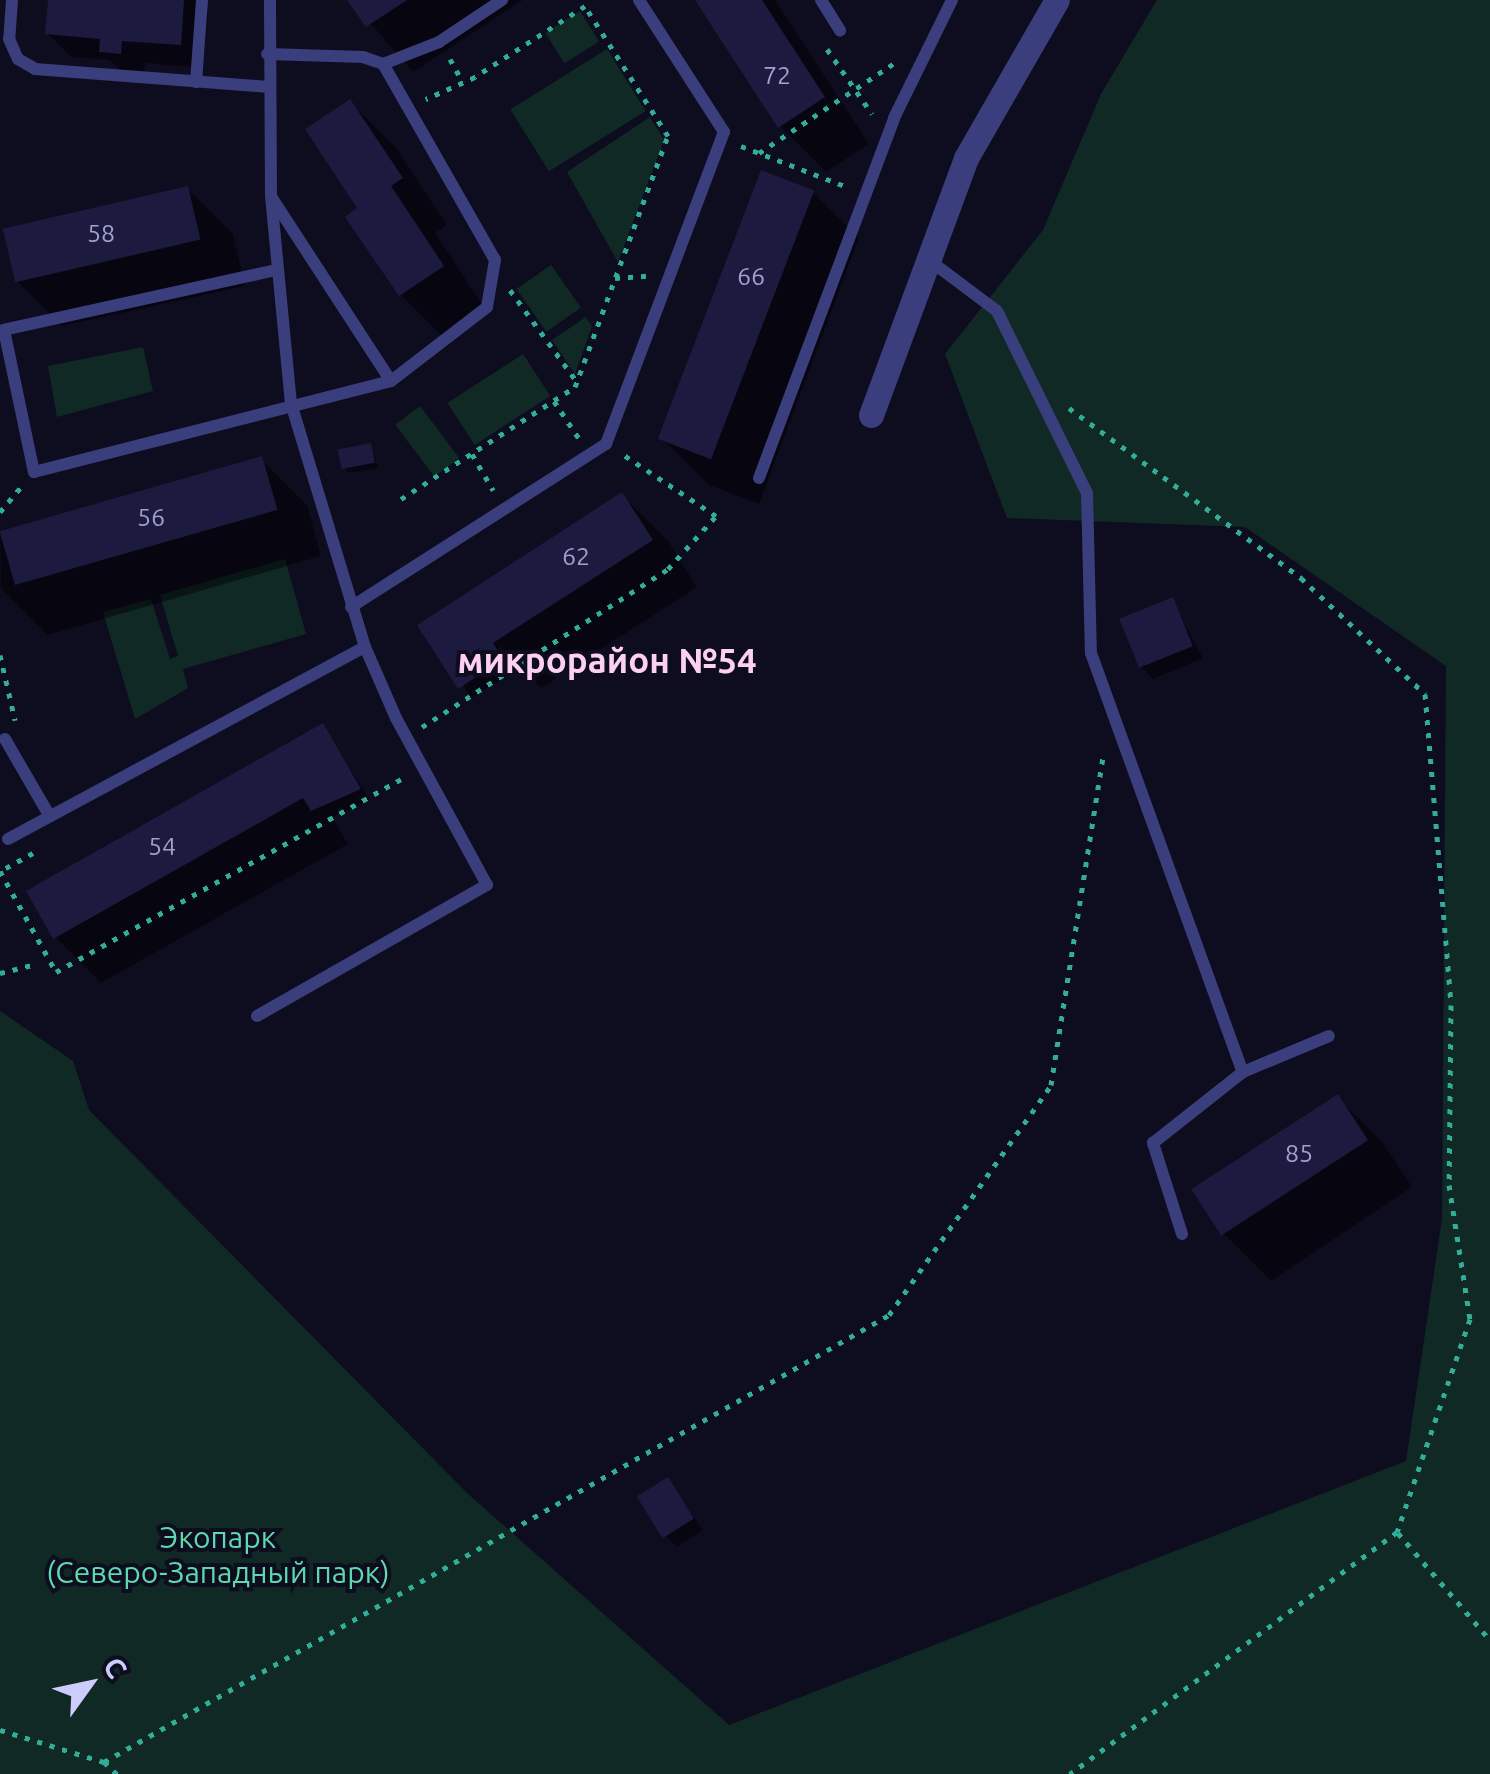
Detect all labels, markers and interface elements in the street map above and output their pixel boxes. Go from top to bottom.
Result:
house number: 72 [763,60,791,90]
house number: 58 [87,218,115,248]
house number: 66 [737,261,765,291]
house number: 56 [137,502,165,532]
house number: 62 [562,541,590,571]
district label: микрорайон №54 [457,639,757,681]
house number: 54 [148,831,176,861]
house number: 85 [1285,1138,1313,1168]
park label: Экопарк (Северо-Западный парк) [46,1519,390,1590]
north arrow [40,1634,140,1734]
text: С [98,1651,133,1683]

